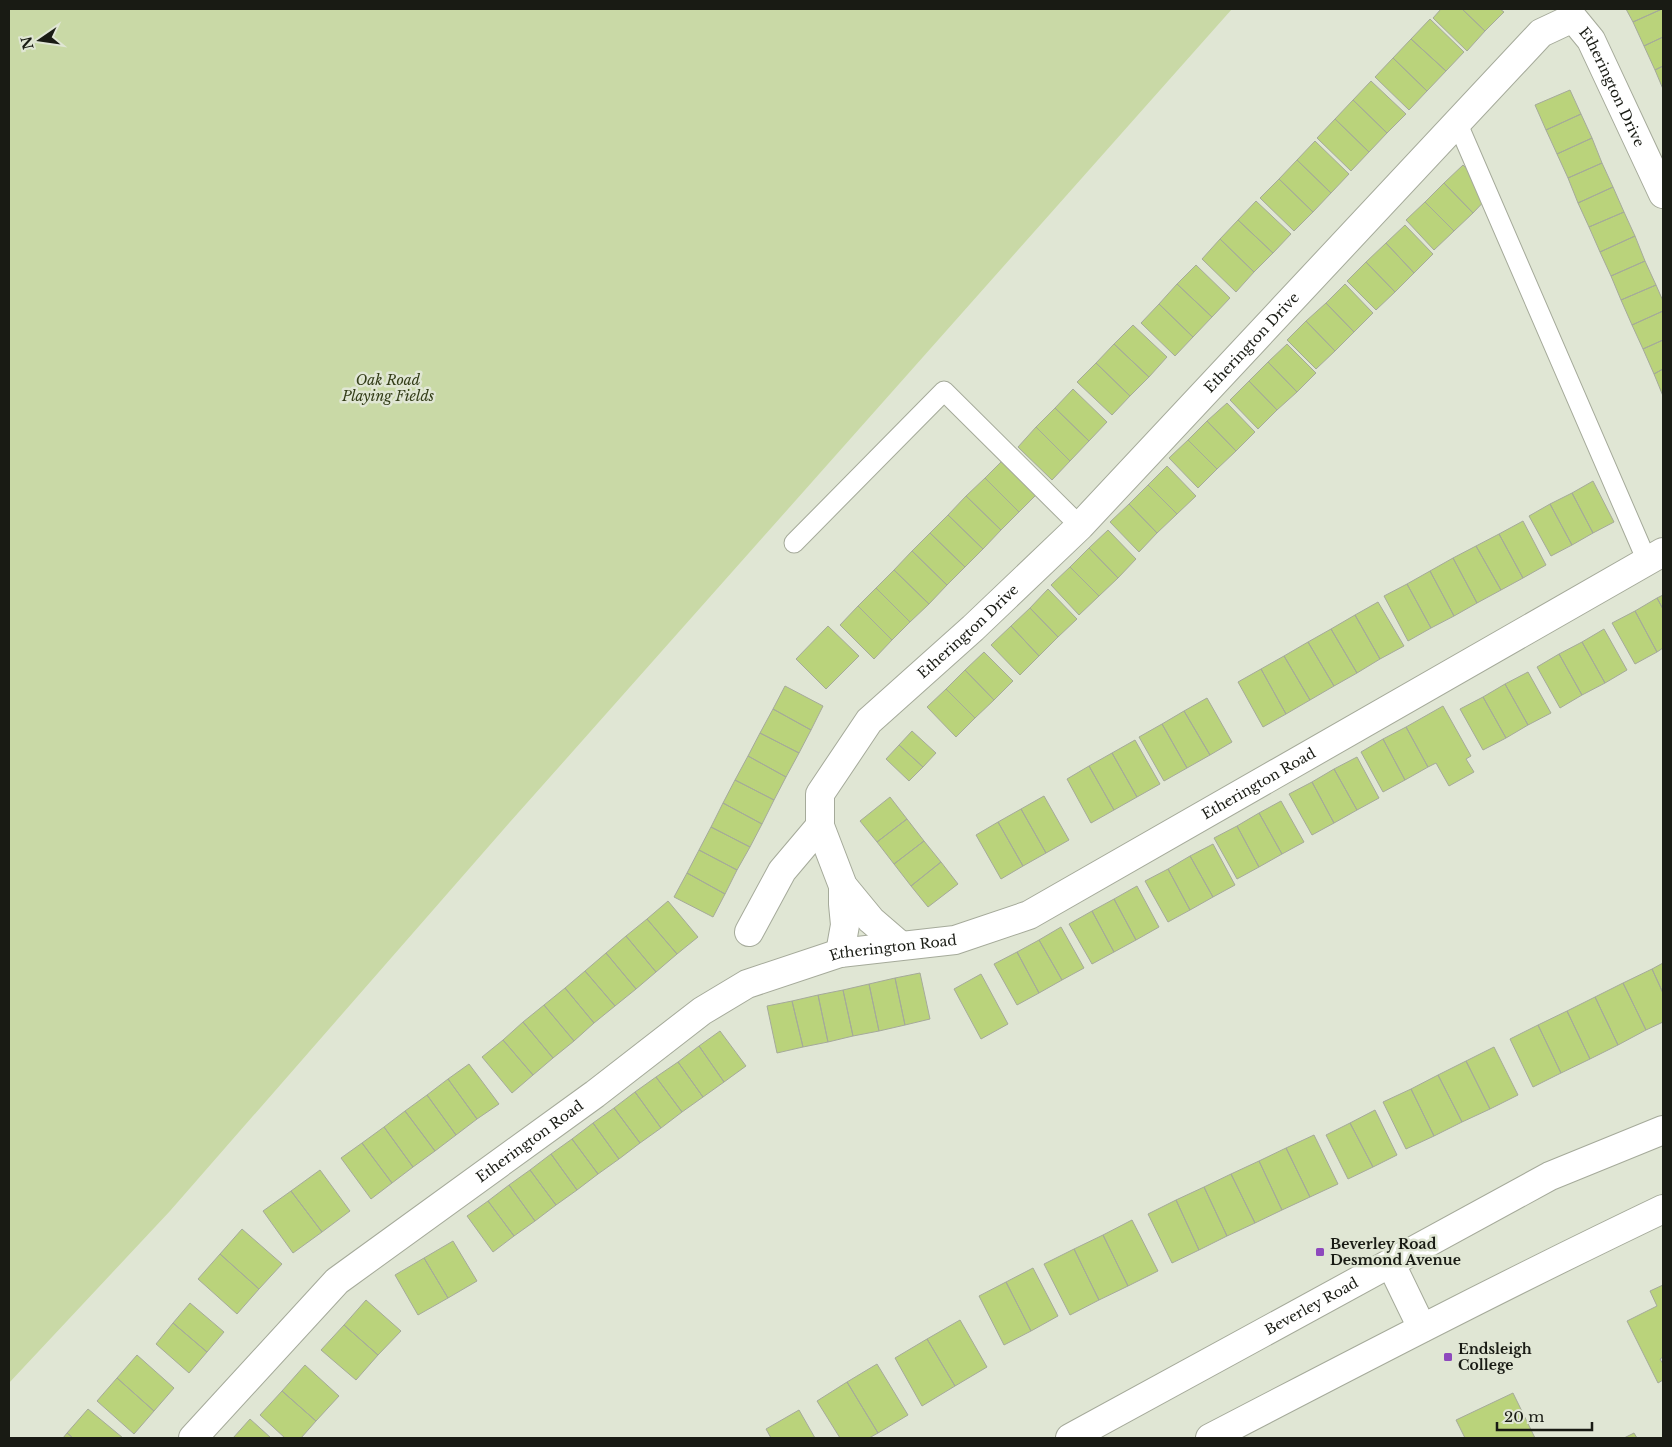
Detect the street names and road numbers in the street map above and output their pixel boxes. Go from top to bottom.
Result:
street label: Etherington Drive [1575,23,1649,150]
street label: Etherington Drive [1200,289,1303,396]
street label: Etherington Drive [914,580,1022,682]
street label: Etherington Road [1199,744,1319,823]
street label: Etherington Road [827,931,958,965]
street label: Etherington Road [473,1096,587,1186]
street label: Beverley Road [1262,1273,1362,1339]

